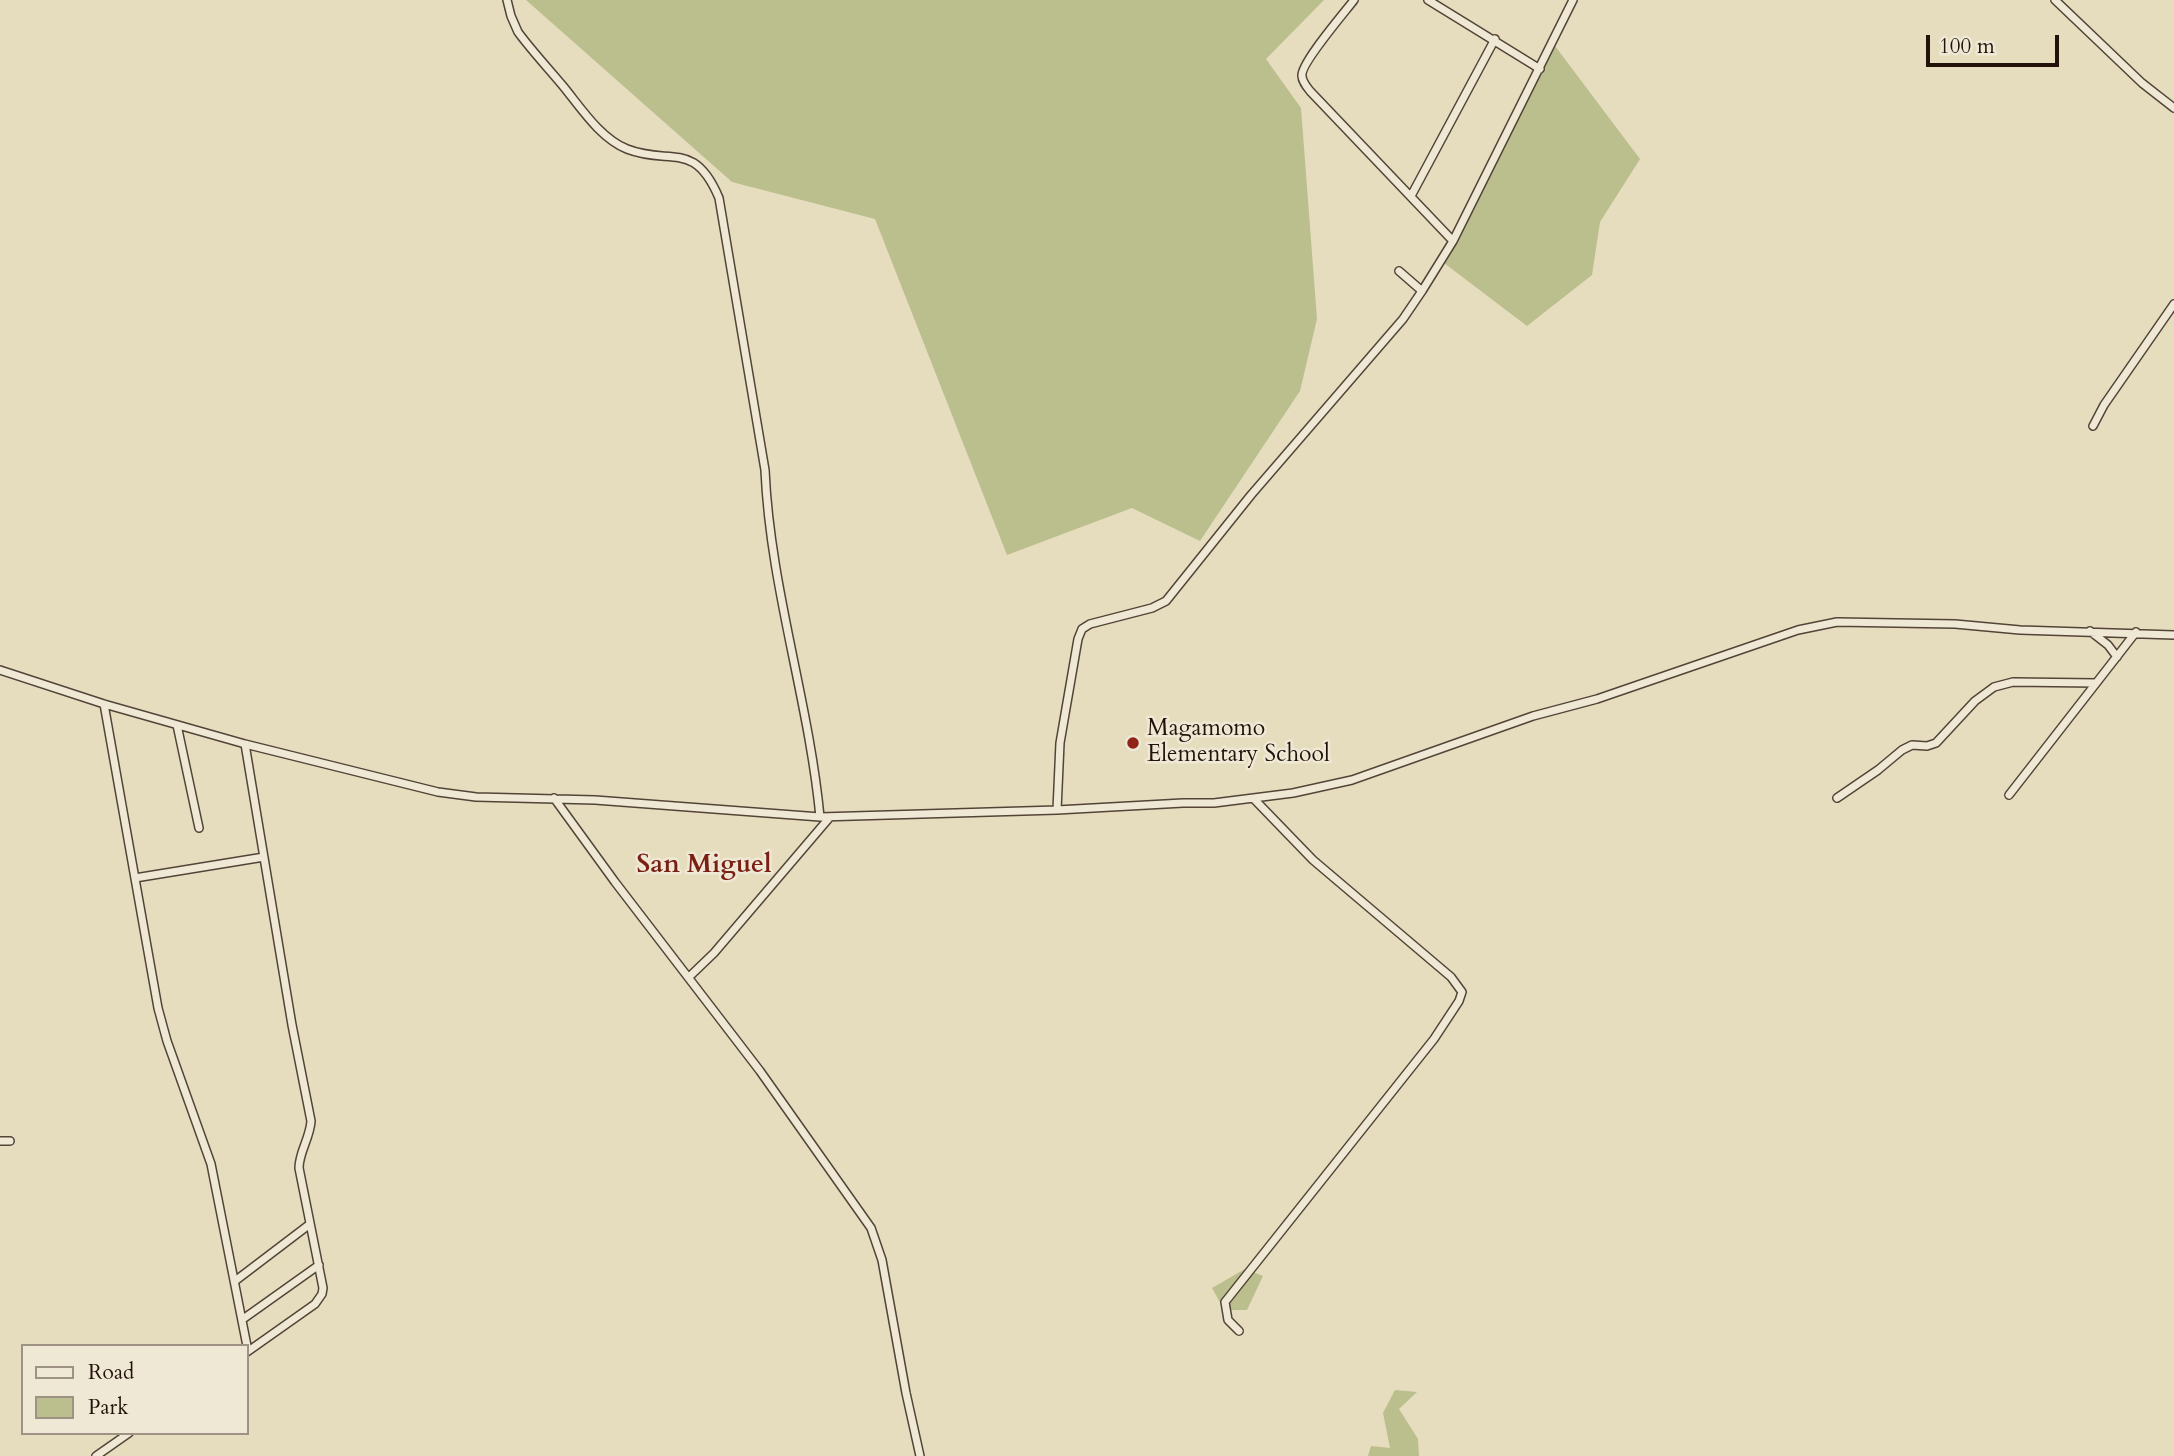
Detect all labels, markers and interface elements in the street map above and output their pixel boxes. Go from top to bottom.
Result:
scale bar [1929,21,2062,65]
text: 100 m [1939,32,1995,61]
place label: Magamomo Elementary School [1147,716,1330,770]
marker: Magamomo Elementary School [1125,735,1141,751]
district label: San Miguel [636,850,772,882]
legend [21,1344,248,1435]
text: Road [88,1358,134,1387]
text: Park [88,1393,128,1422]

